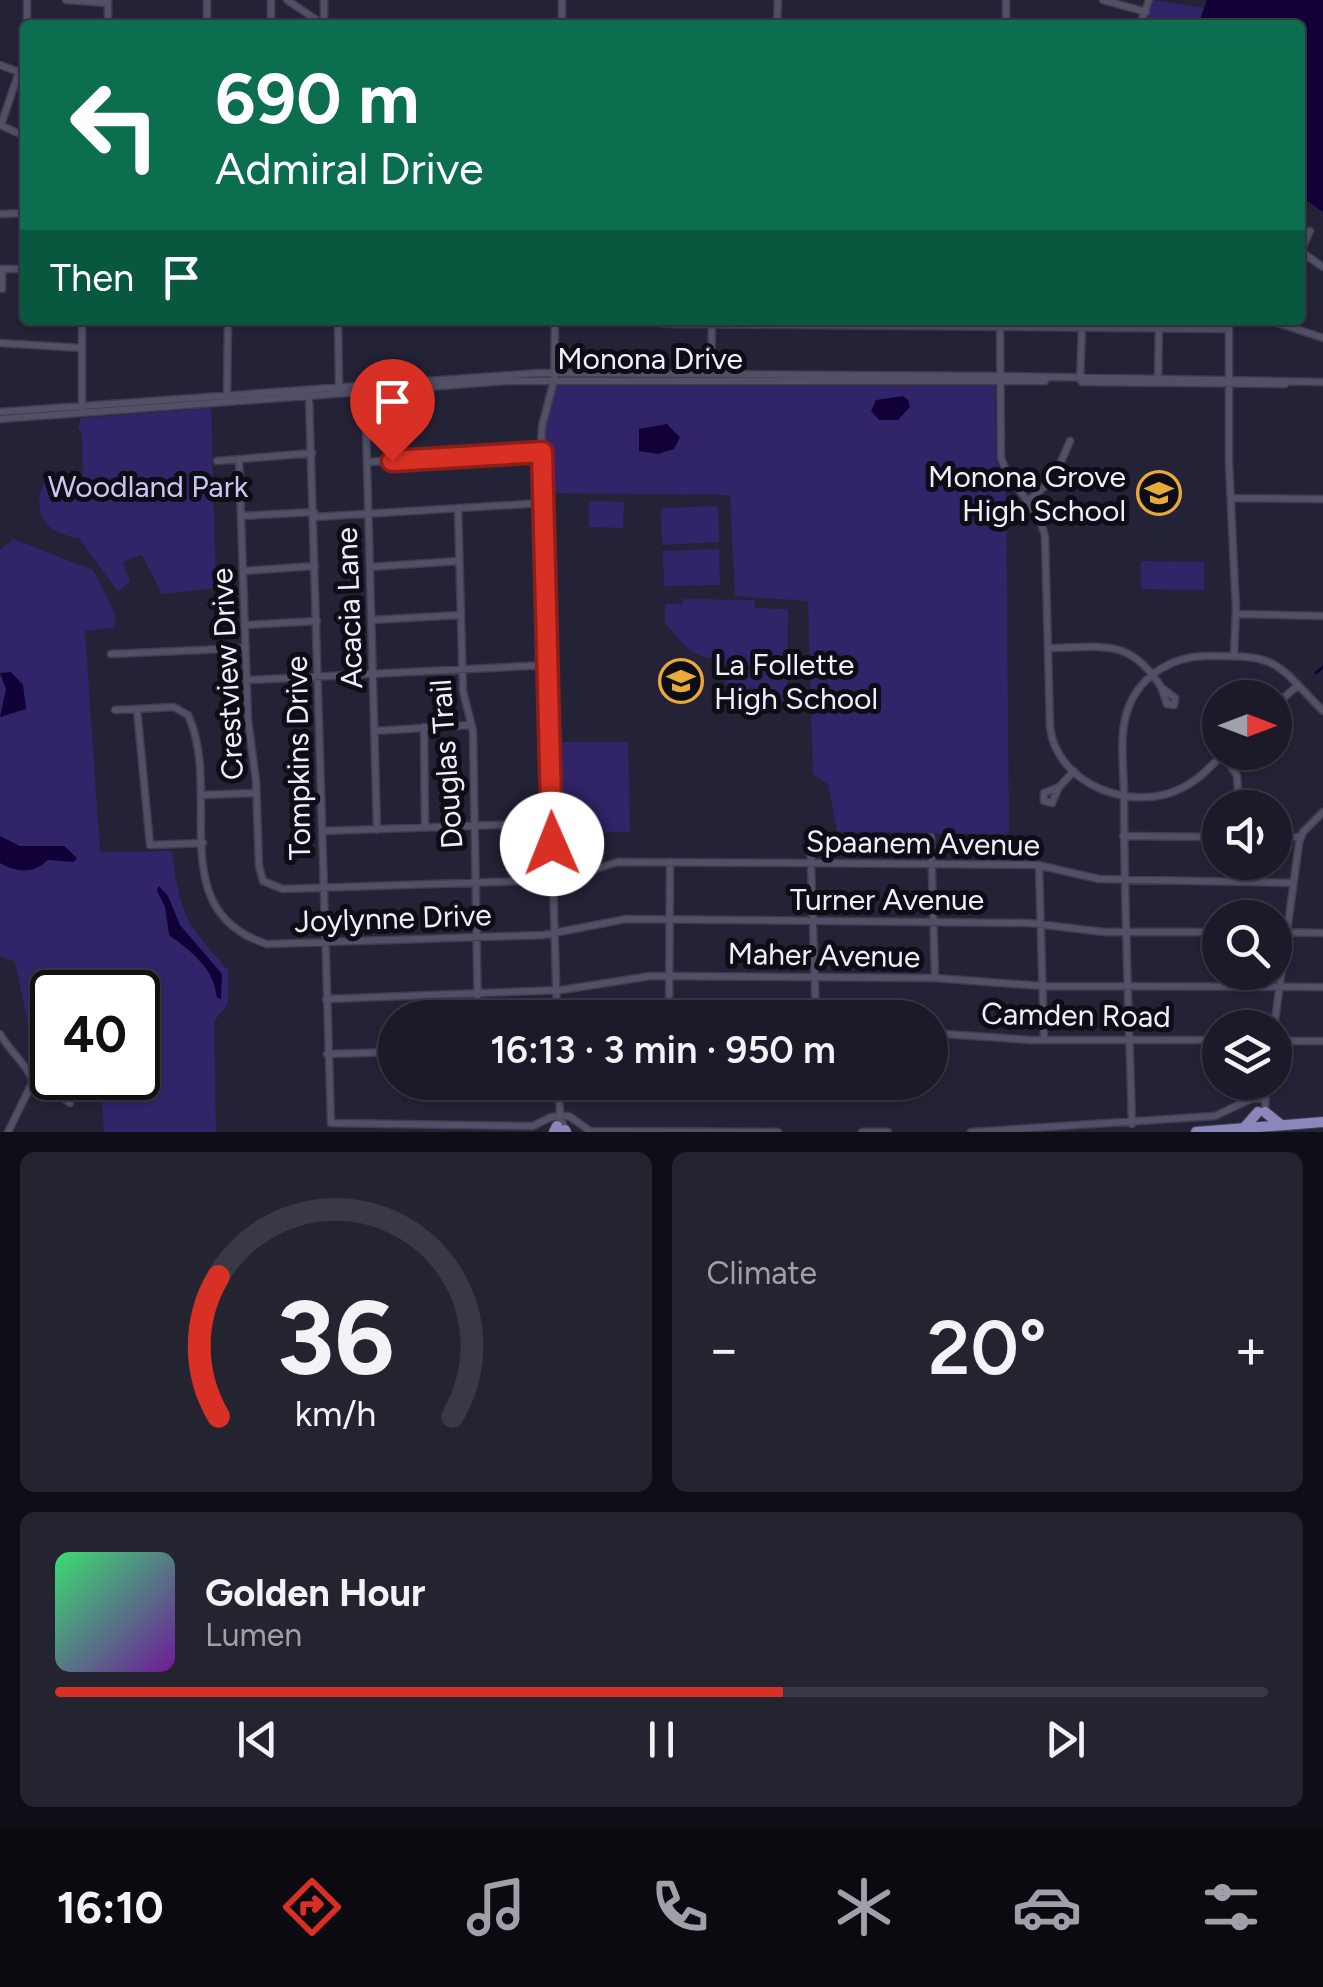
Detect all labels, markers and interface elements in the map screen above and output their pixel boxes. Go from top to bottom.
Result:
text: 690 m [215,56,419,141]
icon: left [50,60,180,190]
text: Admiral Drive [215,141,484,195]
icon: arrive [154,250,209,305]
text: Then [50,255,134,301]
street label: Monona Drive [557,340,743,377]
pin [350,359,435,462]
icon: arrive [365,374,420,429]
place label: Monona Grove High School [928,458,1126,529]
park label: Woodland Park [48,468,249,505]
school or university icon: Monona Grove High School [1136,470,1182,516]
street label: Acacia Lane [328,527,370,689]
street label: Crestview Drive [203,567,251,781]
place label: La Follette High School [714,646,878,717]
street label: Tompkins Drive [278,655,318,861]
school or university icon: La Follette High School [658,658,704,704]
street label: Douglas Trail [422,678,470,850]
north arrow [1202,680,1292,770]
map controls [1202,680,1292,1100]
button: sound [1202,790,1292,880]
position arrow [500,792,604,896]
street label: Spaanem Avenue [806,822,1040,864]
street label: Turner Avenue [790,881,984,918]
street label: Joylynne Drive [294,896,492,940]
button: search [1202,900,1292,990]
street label: Maher Avenue [727,935,921,975]
speed limit sign: 40 [30,970,160,1100]
street label: Camden Road [981,995,1171,1035]
button: layers [1202,1010,1292,1100]
text: 16:13 · 3 min · 950 m [490,1027,836,1073]
text: Climate [707,1254,817,1292]
text: 36 [277,1275,395,1400]
text: 20° [928,1303,1047,1393]
text: − [707,1316,741,1382]
text: + [1234,1316,1268,1382]
text: km/h [295,1392,377,1435]
text: Golden Hour [205,1570,426,1616]
text: Lumen [205,1616,302,1654]
icon: previous [230,1712,285,1767]
icon: pause [634,1712,689,1767]
icon: next [1038,1712,1093,1767]
icon: directions [277,1872,347,1942]
icon: music [461,1872,531,1942]
icon: phone [645,1872,715,1942]
icon: climate [829,1872,899,1942]
icon: car [1012,1872,1082,1942]
icon: filters [1196,1872,1266,1942]
text: 16:10 [57,1880,164,1934]

